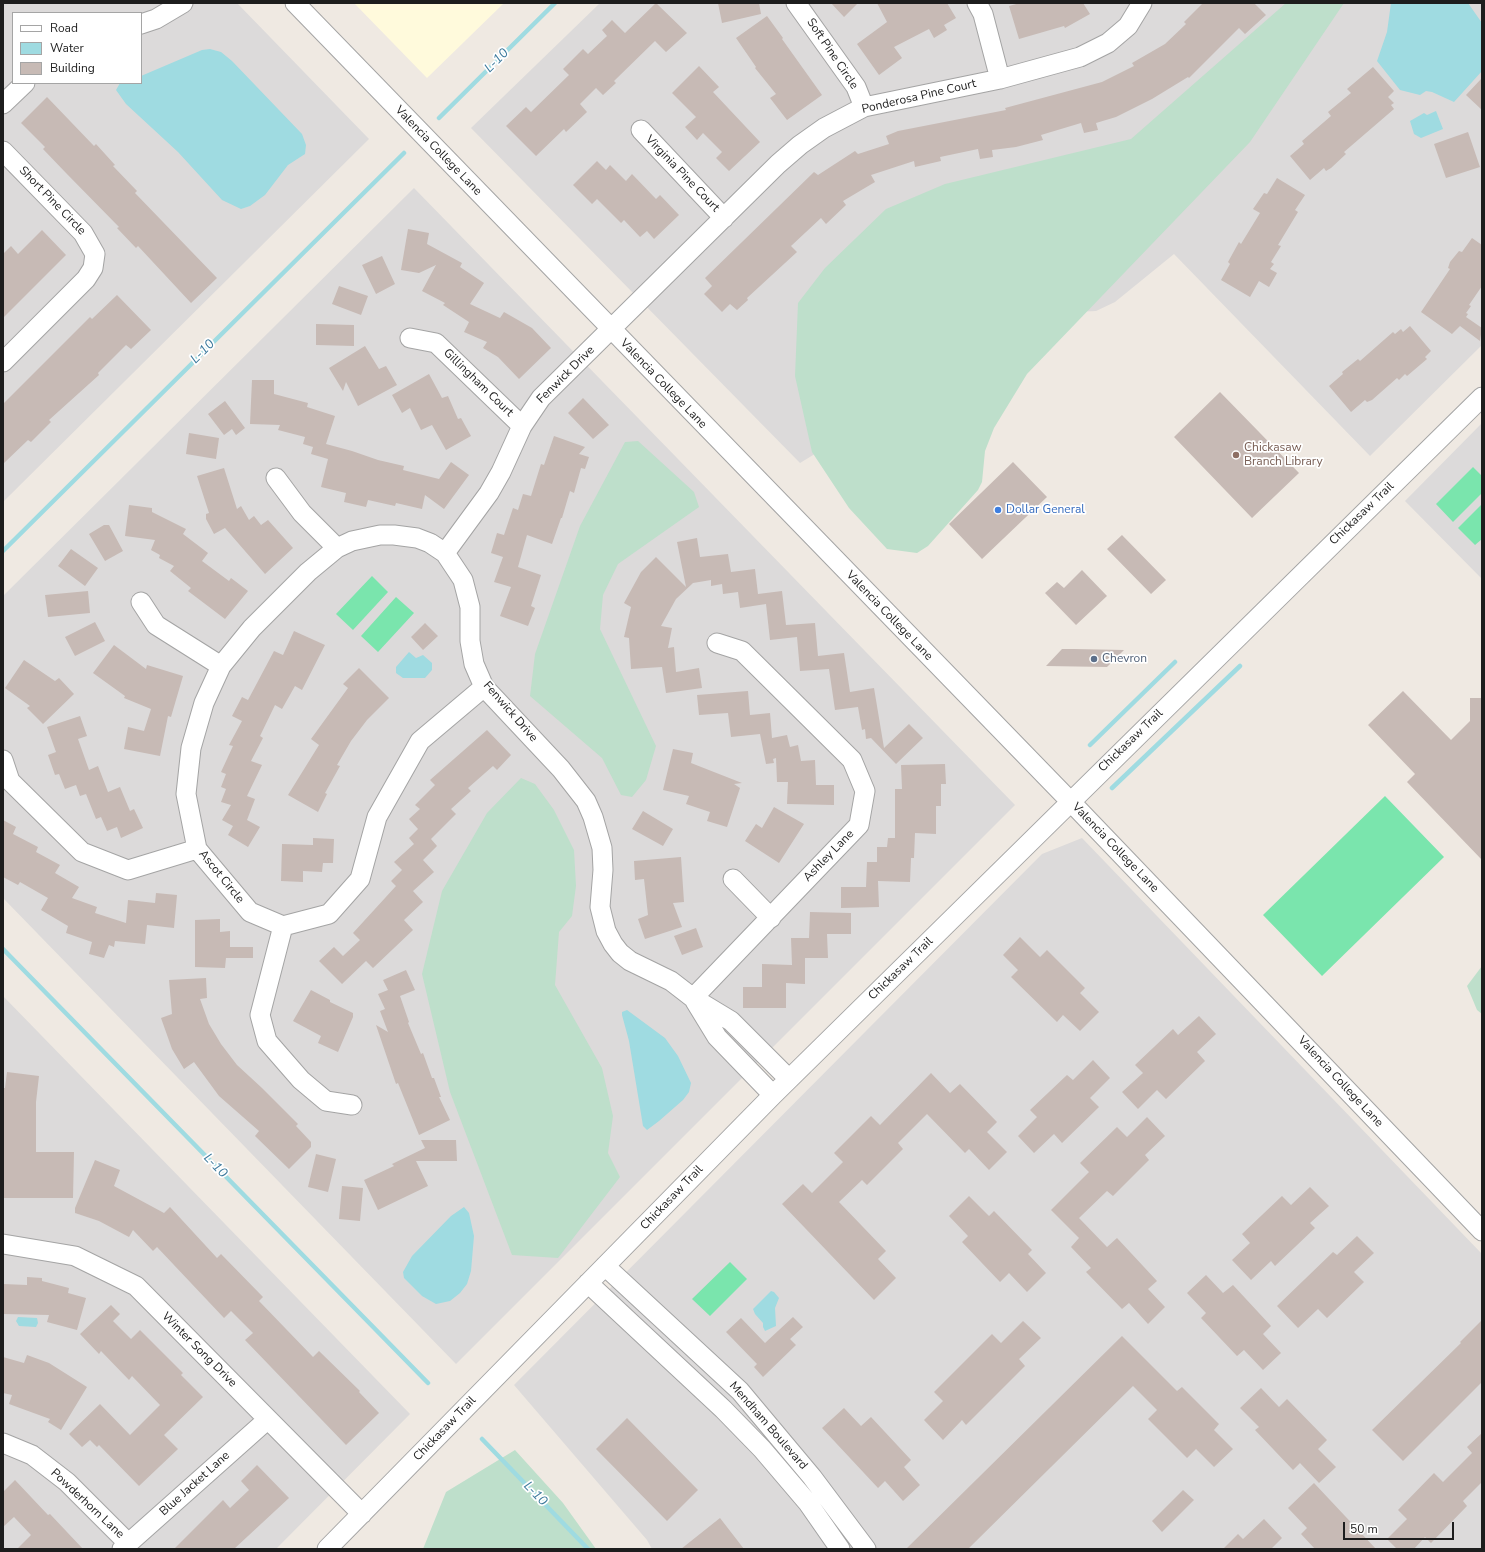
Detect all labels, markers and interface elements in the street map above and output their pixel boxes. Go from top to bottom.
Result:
legend [12,12,142,84]
street label: Soft Pine Circle [803,16,861,92]
text: Road [50,20,78,36]
text: Water [50,40,84,56]
water label: L-10 [482,46,512,76]
text: Building [50,60,95,76]
street label: Ponderosa Pine Court [860,77,978,117]
street label: Valencia College Lane [392,103,484,199]
street label: Virginia Pine Court [642,133,722,215]
street label: Short Pine Circle [16,164,88,238]
street label: Valencia College Lane [617,336,709,432]
water label: L-10 [188,337,218,367]
street label: Fenwick Drive [534,343,598,407]
street label: Gillingham Court [440,346,516,420]
place label: Chickasaw Branch Library [1244,441,1323,469]
marker: Chickasaw Branch Library [1231,450,1241,460]
street label: Chickasaw Trail [1327,480,1397,548]
place label: Dollar General [1006,503,1085,517]
marker: Dollar General [993,505,1003,515]
street label: Valencia College Lane [843,568,935,664]
place label: Chevron [1102,652,1147,666]
marker: Chevron [1089,654,1099,664]
street label: Fenwick Drive [480,679,540,745]
street label: Chickasaw Trail [1096,707,1166,775]
street label: Valencia College Lane [1069,800,1161,896]
street label: Ashley Lane [801,827,857,885]
street label: Ascot Circle [195,847,247,907]
street label: Chickasaw Trail [866,935,936,1003]
street label: Valencia College Lane [1294,1034,1386,1130]
water label: L-10 [200,1151,230,1181]
street label: Chickasaw Trail [638,1163,706,1233]
street label: Winter Song Drive [158,1309,240,1391]
street label: Mendham Boulevard [726,1379,810,1473]
street label: Chickasaw Trail [411,1394,479,1464]
street label: Blue Jacket Lane [157,1449,233,1519]
street label: Powderhorn Lane [47,1466,127,1542]
water label: L-10 [520,1479,550,1509]
scale bar [1345,1514,1456,1540]
text: 50 m [1350,1521,1378,1537]

